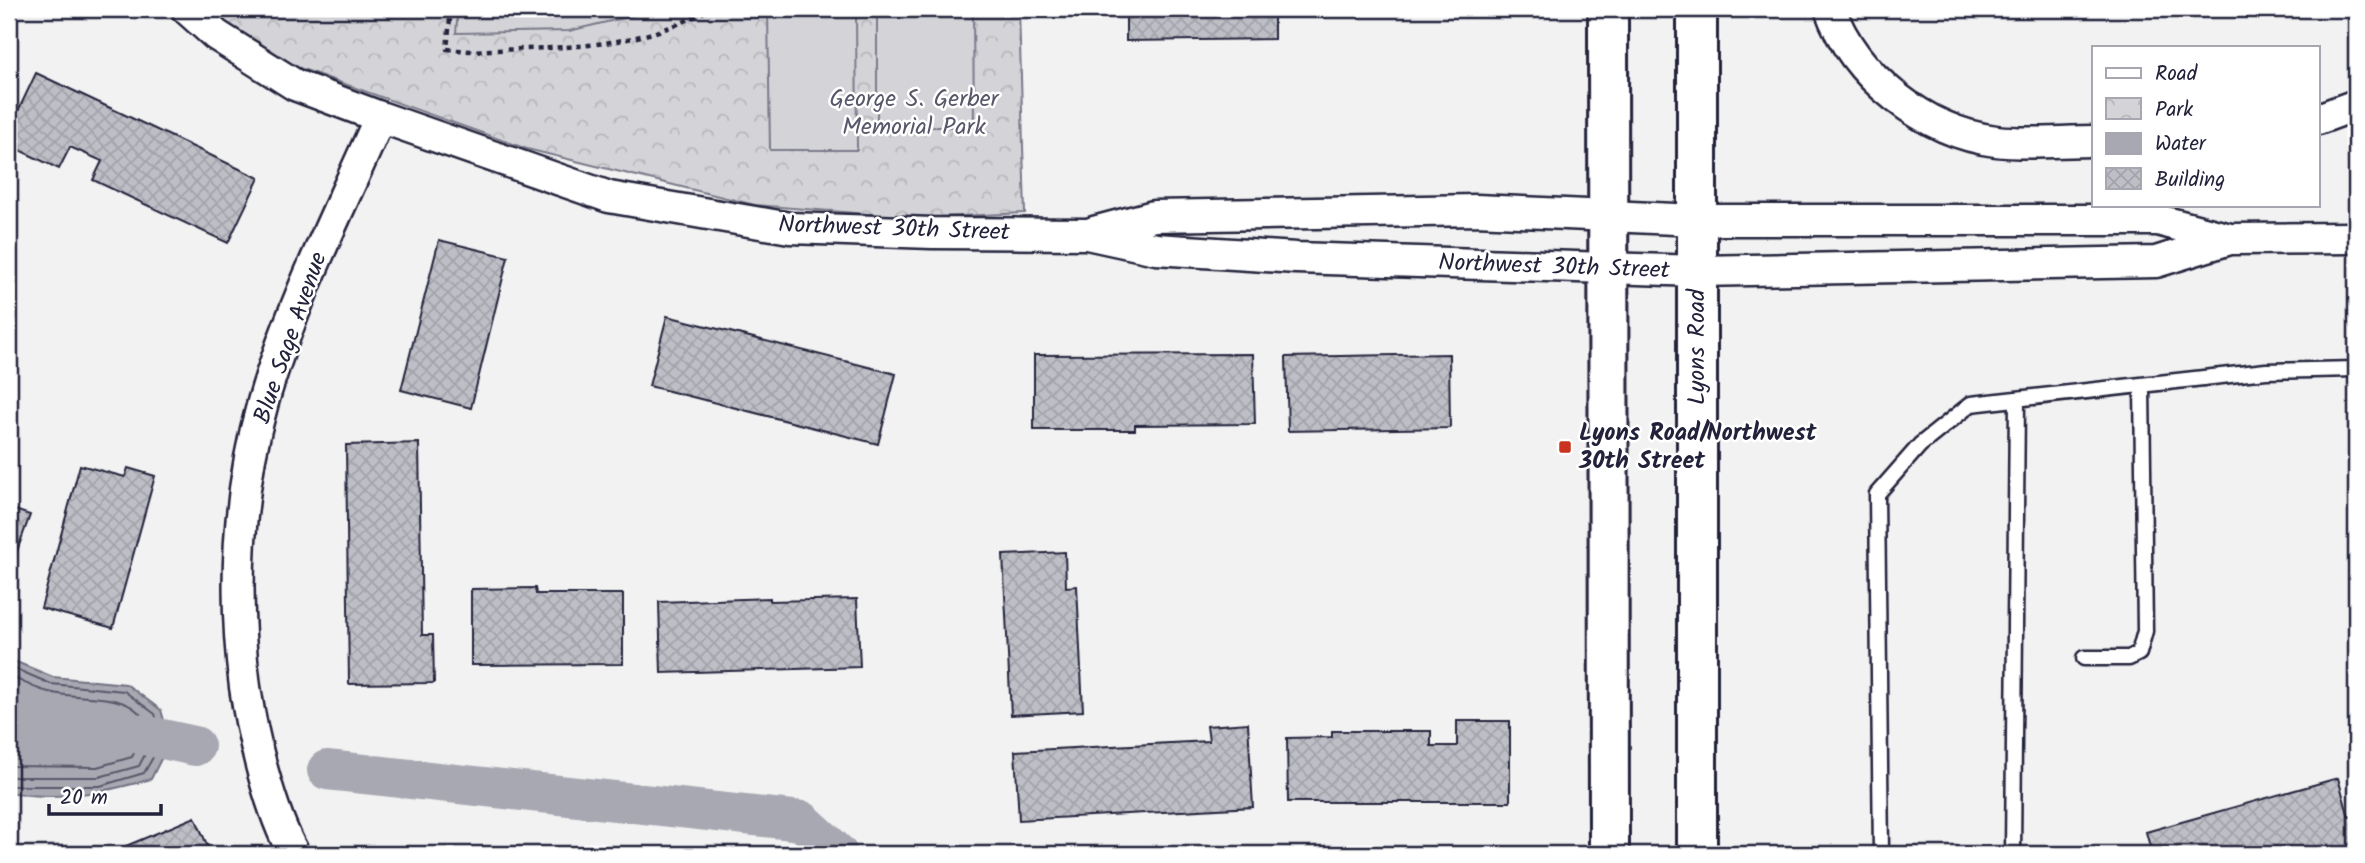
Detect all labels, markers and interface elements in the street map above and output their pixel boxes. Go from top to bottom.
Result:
legend [2092,46,2320,206]
text: Road [2155,58,2198,91]
park label: George S. Gerber Memorial Park [830,80,1001,147]
text: Park [2155,94,2193,127]
text: Water [2155,128,2207,161]
text: Building [2155,164,2225,197]
street label: Northwest 30th Street [778,205,1011,253]
street label: Northwest 30th Street [1438,243,1671,291]
street label: Blue Sage Avenue [243,247,339,429]
street label: Lyons Road [1678,288,1717,405]
place label: Lyons Road/Northwest 30th Street [1578,414,1818,481]
marker: Lyons Road/Northwest 30th Street [1557,439,1573,455]
scale bar [49,772,161,816]
text: 20 m [60,782,108,815]

